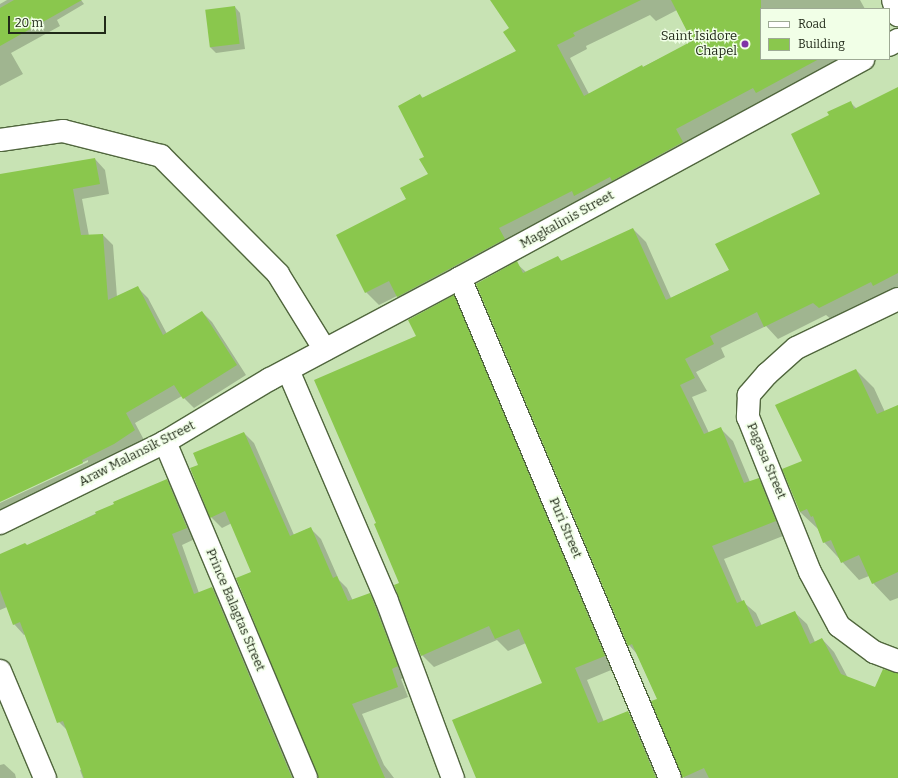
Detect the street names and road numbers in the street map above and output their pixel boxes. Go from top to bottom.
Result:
street label: Magkalinis Street [517,188,617,252]
street label: Araw Malansik Street [76,418,198,490]
street label: Pagasa Street [743,420,789,502]
street label: Puri Street [545,495,585,561]
street label: Prince Balagtas Street [202,546,268,674]

